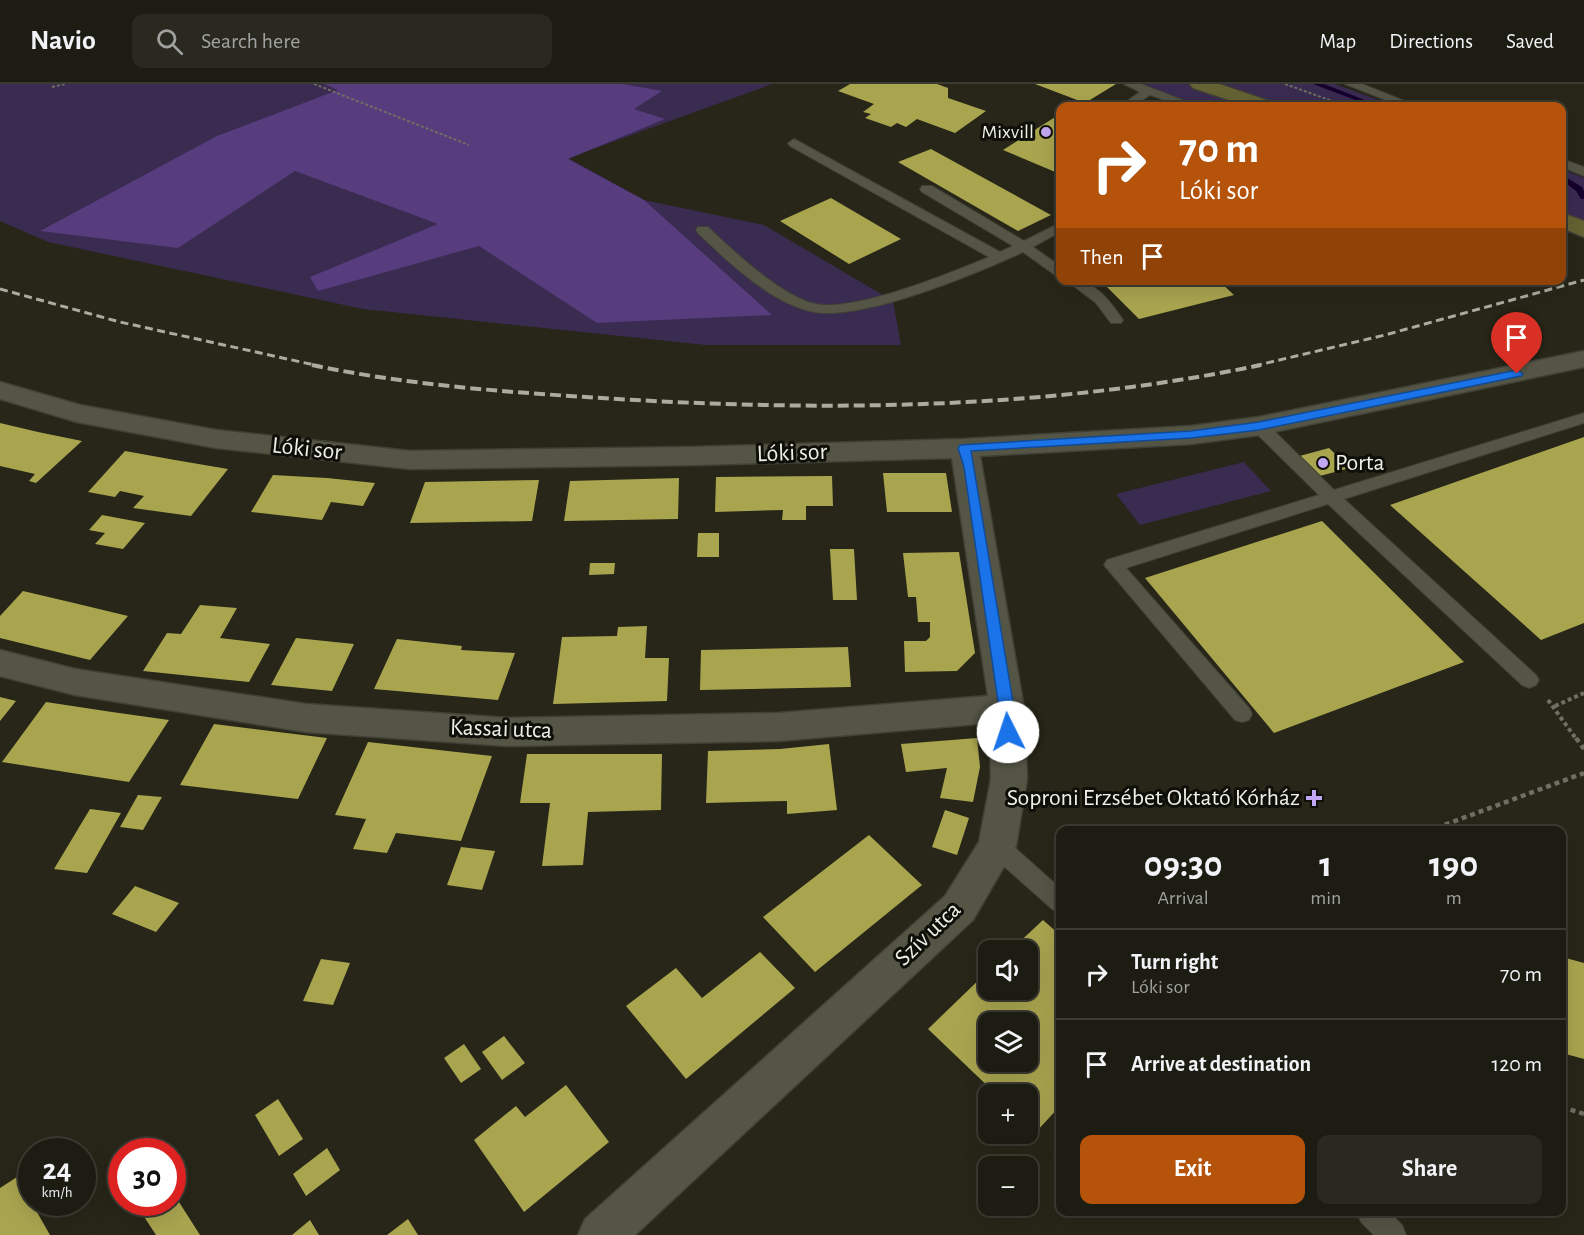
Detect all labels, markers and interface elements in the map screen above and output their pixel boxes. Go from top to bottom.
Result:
search box [132,14,552,68]
icon: search [153,25,186,58]
text: Navio [30,27,96,55]
text: Search here [201,30,300,52]
text: Map [1320,31,1356,52]
text: Directions [1389,31,1473,52]
text: Saved [1506,31,1554,52]
place label: Mixvill [982,122,1034,142]
marker: Mixvill [1039,125,1053,139]
icon: right [1080,126,1158,204]
text: 70 m [1179,128,1259,170]
text: Lóki sor [1179,177,1258,204]
icon: arrive [1136,240,1169,273]
text: Then [1080,246,1124,268]
pin [1491,312,1542,374]
icon: arrive [1500,321,1533,354]
street label: Lóki sor [271,433,343,465]
street label: Lóki sor [756,440,828,466]
place label: Porta [1335,451,1385,475]
marker: Porta [1316,456,1330,470]
position arrow [976,700,1040,764]
street label: Kassai utca [449,715,553,743]
place label: Soproni Erzsébet Oktató Kórház [1007,786,1300,810]
marker: Soproni Erzsébet Oktató Kórház [1305,789,1323,807]
text: 09:30 [1144,847,1222,883]
text: 1 [1319,847,1332,883]
text: 190 [1429,847,1478,883]
text: Arrival [1157,888,1209,908]
text: min [1310,888,1341,908]
text: m [1446,888,1462,908]
street label: Szív utca [891,897,965,971]
map controls [978,940,1038,1216]
button: sound [978,940,1038,1000]
text: Turn right [1131,951,1218,973]
icon: right [1080,958,1113,991]
text: 70 m [1500,963,1542,985]
text: Lóki sor [1131,977,1190,997]
button: layers [978,1012,1038,1072]
icon: arrive [1080,1048,1113,1081]
text: Arrive at destination [1131,1053,1311,1075]
text: 120 m [1492,1053,1542,1075]
button: + [978,1084,1038,1144]
button: Exit [1080,1135,1305,1204]
button: Share [1317,1135,1542,1204]
speed limit sign: 30 [108,1138,186,1216]
text: 24 [42,1155,72,1185]
button: − [978,1156,1038,1216]
text: km/h [42,1185,72,1200]

